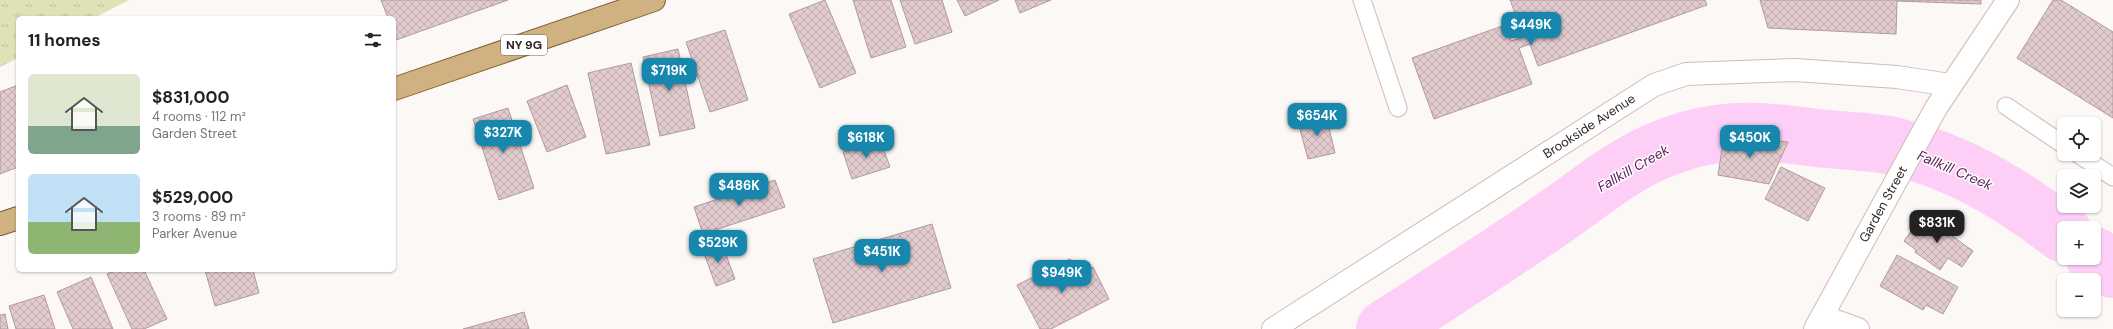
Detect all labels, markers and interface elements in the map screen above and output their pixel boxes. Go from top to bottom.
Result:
pin: $449K [1503,12,1559,46]
text: $449K [1510,16,1552,33]
text: 11 homes [28,29,101,51]
icon: filters [362,29,384,51]
road number: NY 9G [501,35,547,55]
pin: $719K [641,58,697,92]
text: $719K [651,62,687,79]
text: $831,000 [152,86,229,108]
icon: home [60,90,108,138]
street label: Brookside Avenue [1540,90,1638,162]
pin: $654K [1289,103,1345,137]
text: $654K [1297,107,1337,124]
text: 4 rooms · 112 m² [152,108,246,125]
map controls [2057,117,2101,317]
button: locate [2057,117,2101,161]
pin: $327K [475,120,531,154]
text: $327K [484,124,522,141]
text: Garden Street [152,125,237,142]
pin: $618K [838,125,894,159]
pin: $450K [1722,125,1778,159]
text: $618K [847,129,885,146]
text: $450K [1729,129,1771,146]
water label: Fallkill Creek [1594,140,1673,196]
water label: Fallkill Creek [1915,146,1996,194]
street label: Garden Street [1855,163,1911,245]
button: layers [2057,169,2101,213]
pin: $486K [711,173,767,207]
text: $486K [718,177,760,194]
text: $529,000 [152,186,233,208]
icon: home [60,190,108,238]
text: 3 rooms · 89 m² [152,208,246,225]
pin: $831K [1909,210,1965,244]
text: $831K [1918,214,1956,231]
button: + [2057,221,2101,265]
text: Parker Avenue [152,225,237,242]
pin: $529K [690,230,746,264]
text: $529K [698,234,738,251]
pin: $451K [854,239,910,273]
text: $451K [863,243,901,260]
pin: $949K [1034,260,1090,294]
text: $949K [1041,264,1083,281]
button: − [2057,273,2101,317]

